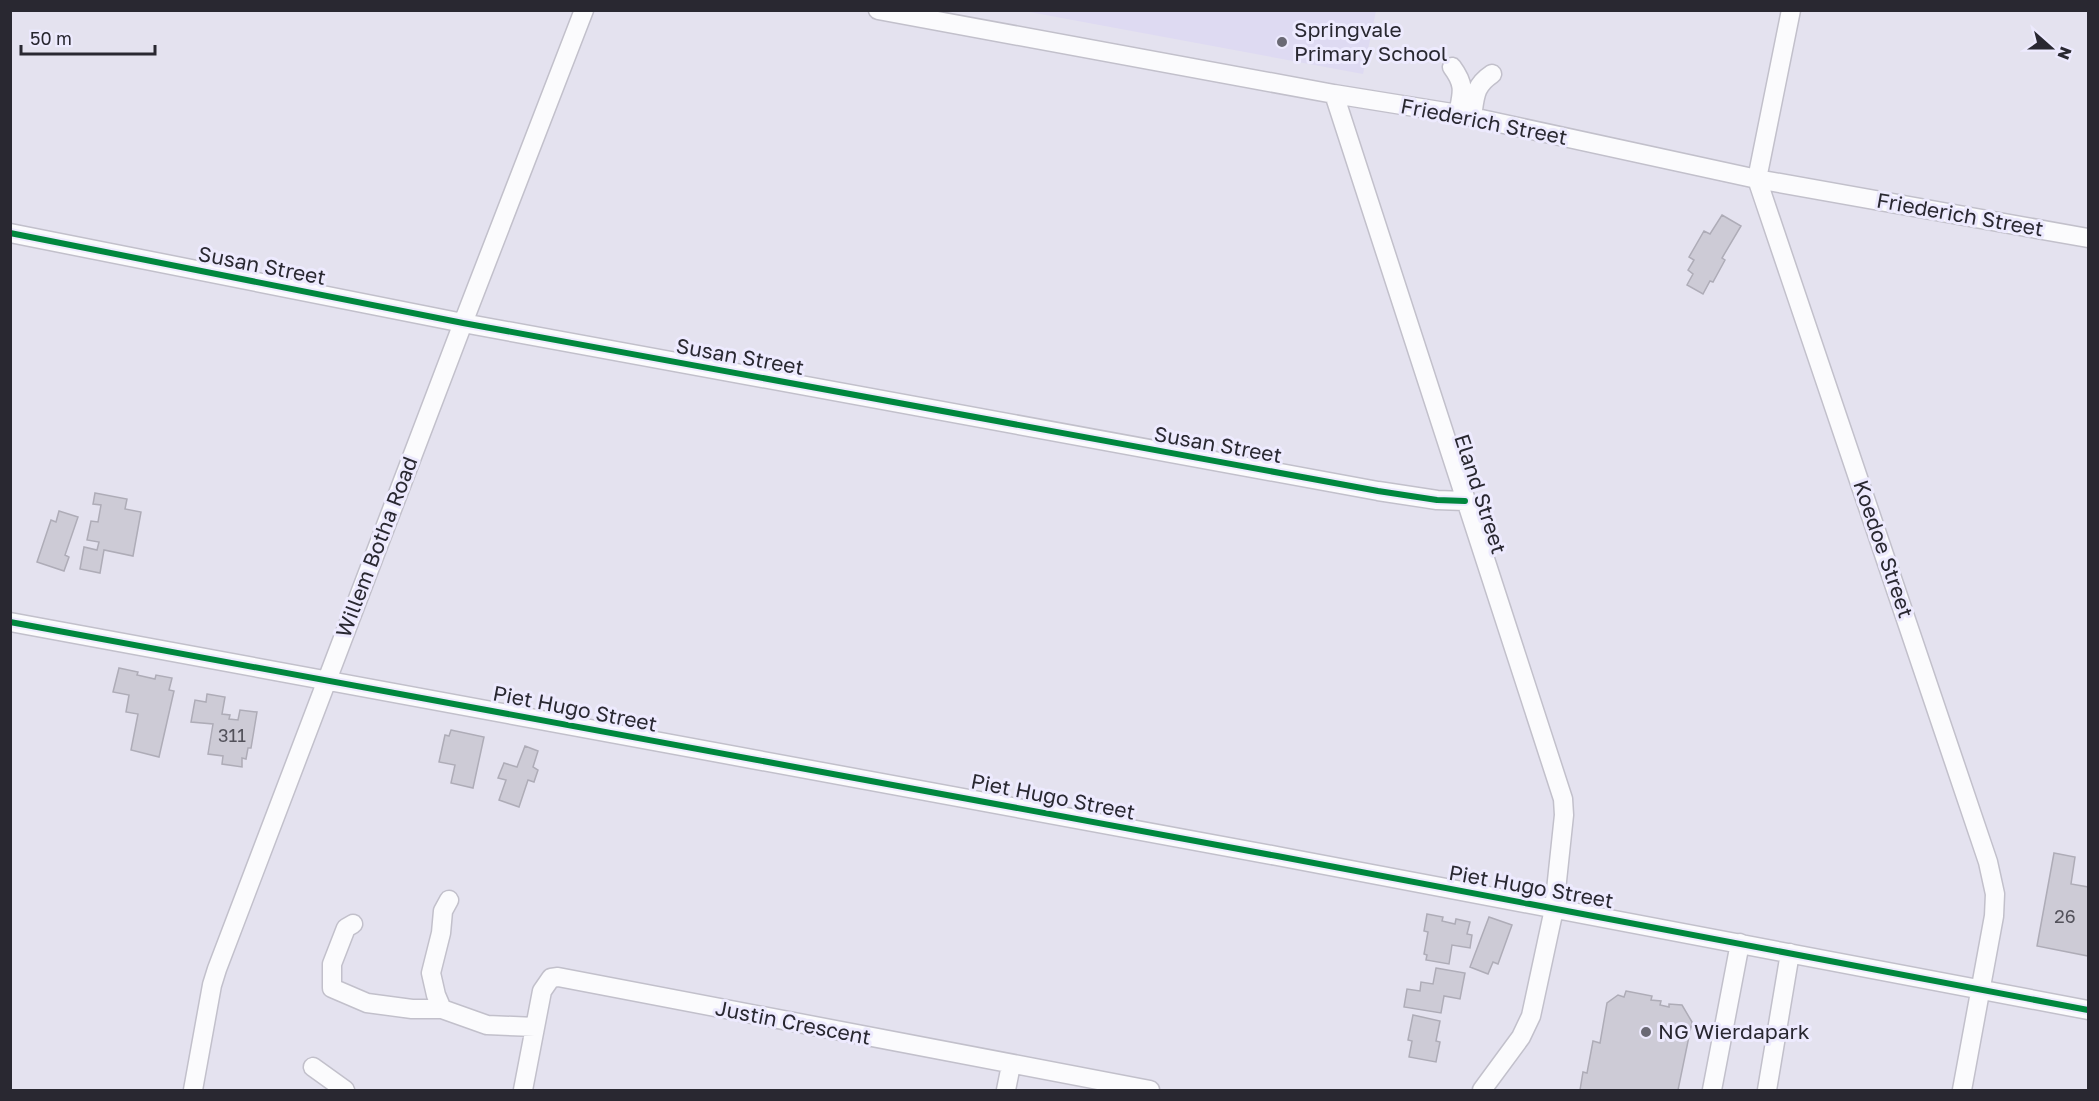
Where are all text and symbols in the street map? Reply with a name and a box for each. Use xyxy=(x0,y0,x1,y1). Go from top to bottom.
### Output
place label: Springvale Primary School xyxy=(1294,16,1448,66)
scale bar xyxy=(21,18,154,56)
north arrow xyxy=(2021,18,2081,78)
text: 50 m xyxy=(30,27,72,49)
marker: Springvale Primary School xyxy=(1275,35,1289,49)
text: N xyxy=(2053,44,2077,63)
street label: Friederich Street xyxy=(1399,92,1570,150)
street label: Friederich Street xyxy=(1875,187,2046,242)
street label: Susan Street xyxy=(196,240,328,290)
street label: Susan Street xyxy=(674,332,806,380)
street label: Susan Street xyxy=(1152,420,1284,468)
street label: Eland Street xyxy=(1449,430,1513,557)
street label: Willem Botha Road xyxy=(330,453,423,641)
street label: Koedoe Street xyxy=(1848,476,1920,621)
street label: Piet Hugo Street xyxy=(491,679,660,737)
house number: 311 xyxy=(218,724,246,746)
street label: Piet Hugo Street xyxy=(969,767,1138,825)
street label: Piet Hugo Street xyxy=(1447,859,1616,913)
house number: 26 xyxy=(2054,905,2076,927)
street label: Justin Crescent xyxy=(713,994,873,1050)
place label: NG Wierdapark xyxy=(1658,1018,1810,1044)
marker: NG Wierdapark xyxy=(1639,1025,1653,1039)

